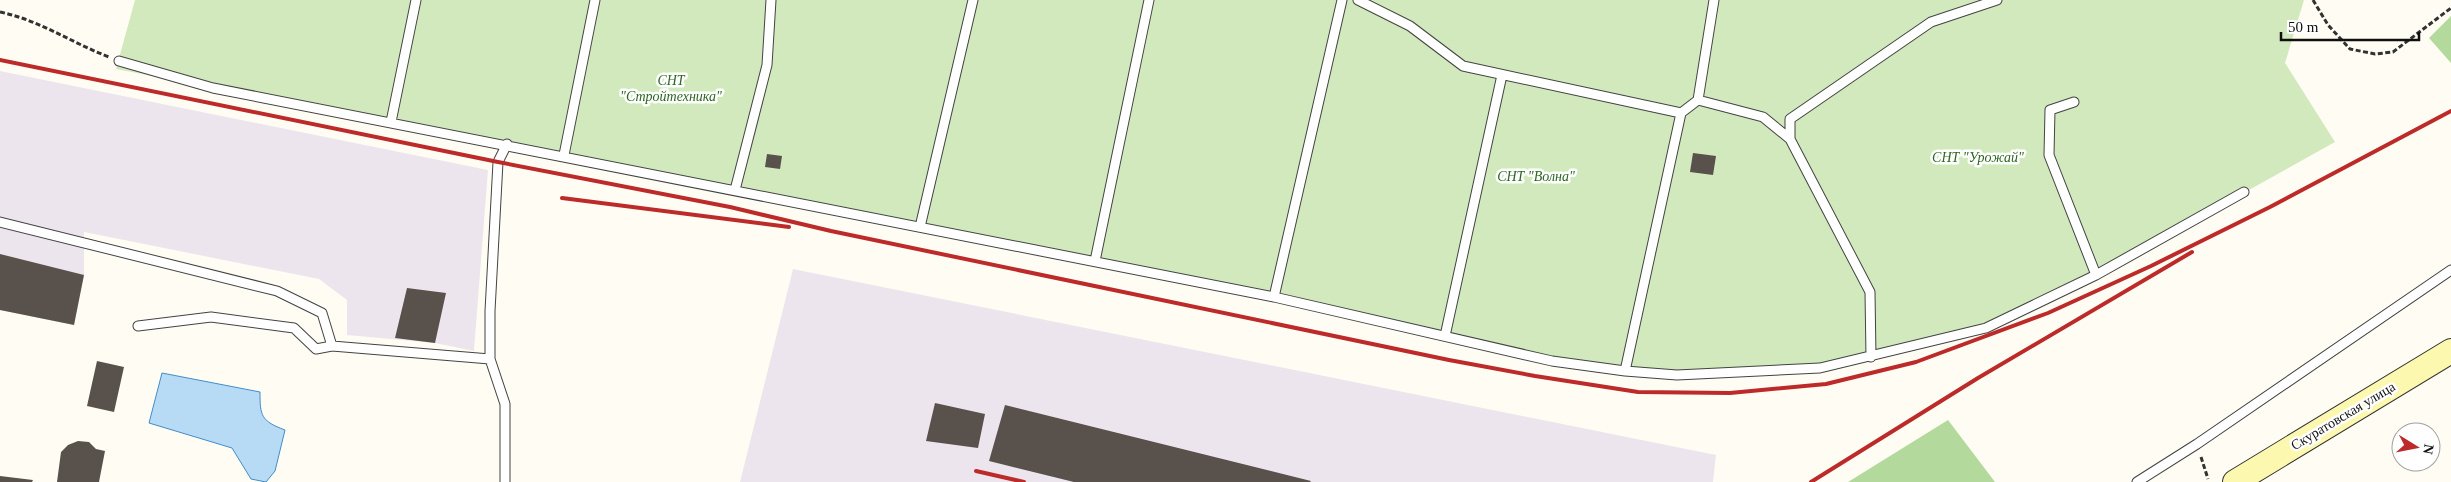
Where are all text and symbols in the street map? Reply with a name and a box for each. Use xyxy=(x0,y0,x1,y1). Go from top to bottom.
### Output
scale bar xyxy=(2281,10,2418,42)
text: 50 m xyxy=(2288,19,2319,35)
park label: СНТ "Стройтехника" xyxy=(620,73,722,104)
park label: СНТ "Урожай" xyxy=(1932,150,2024,165)
park label: СНТ "Волна" xyxy=(1497,169,1575,184)
street label: Скуратовская улица xyxy=(2288,379,2398,453)
north arrow xyxy=(2391,422,2441,472)
text: N xyxy=(2420,443,2437,455)

